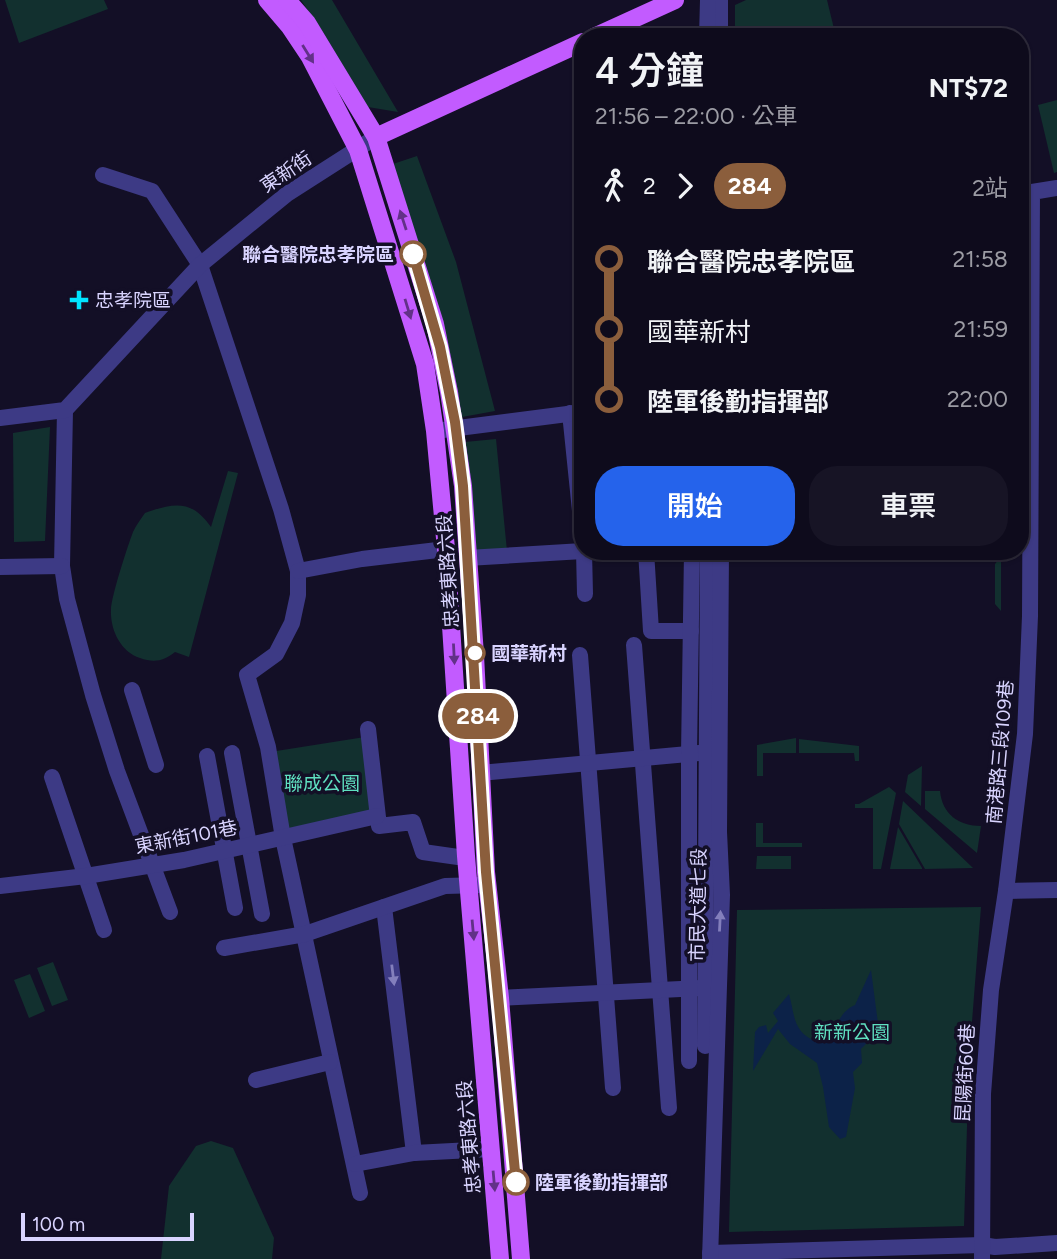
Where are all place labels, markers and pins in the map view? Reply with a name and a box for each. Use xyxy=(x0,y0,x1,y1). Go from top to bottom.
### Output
marker: 聯合醫院忠孝院區 xyxy=(400,241,426,267)
place label: 聯合醫院忠孝院區 xyxy=(242,243,394,266)
place label: 忠孝院區 xyxy=(95,289,171,312)
marker: 忠孝院區 xyxy=(69,290,89,310)
place label: 國華新村 xyxy=(491,642,567,665)
marker: 國華新村 xyxy=(465,643,485,663)
marker: 陸軍後勤指揮部 xyxy=(503,1169,529,1195)
place label: 陸軍後勤指揮部 xyxy=(535,1171,668,1194)

